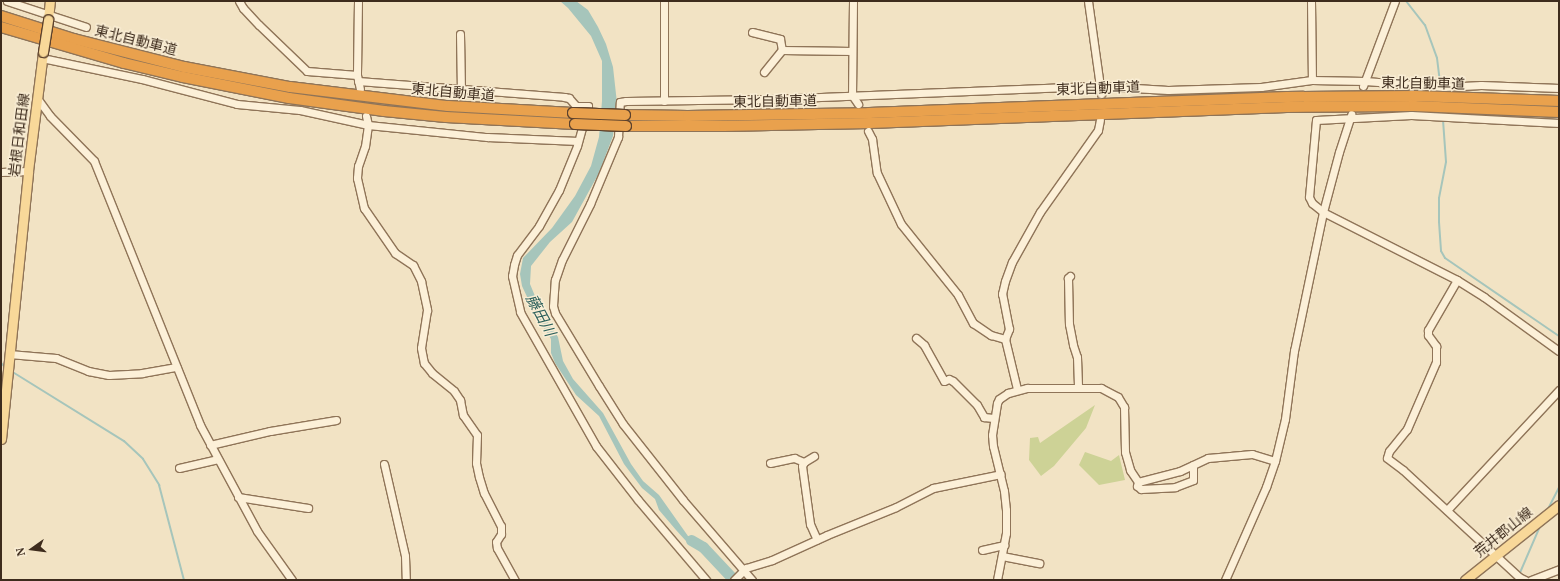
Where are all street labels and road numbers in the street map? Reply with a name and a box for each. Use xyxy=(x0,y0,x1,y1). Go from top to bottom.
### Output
street label: 東北自動車道 xyxy=(93,22,179,58)
street label: 東北自動車道 xyxy=(1381,74,1465,92)
street label: 東北自動車道 xyxy=(1056,78,1140,98)
street label: 東北自動車道 xyxy=(410,80,496,104)
street label: 岩根日和田線 xyxy=(6,92,32,178)
street label: 東北自動車道 xyxy=(733,92,817,110)
street label: 荒井郡山線 xyxy=(1471,503,1535,561)

